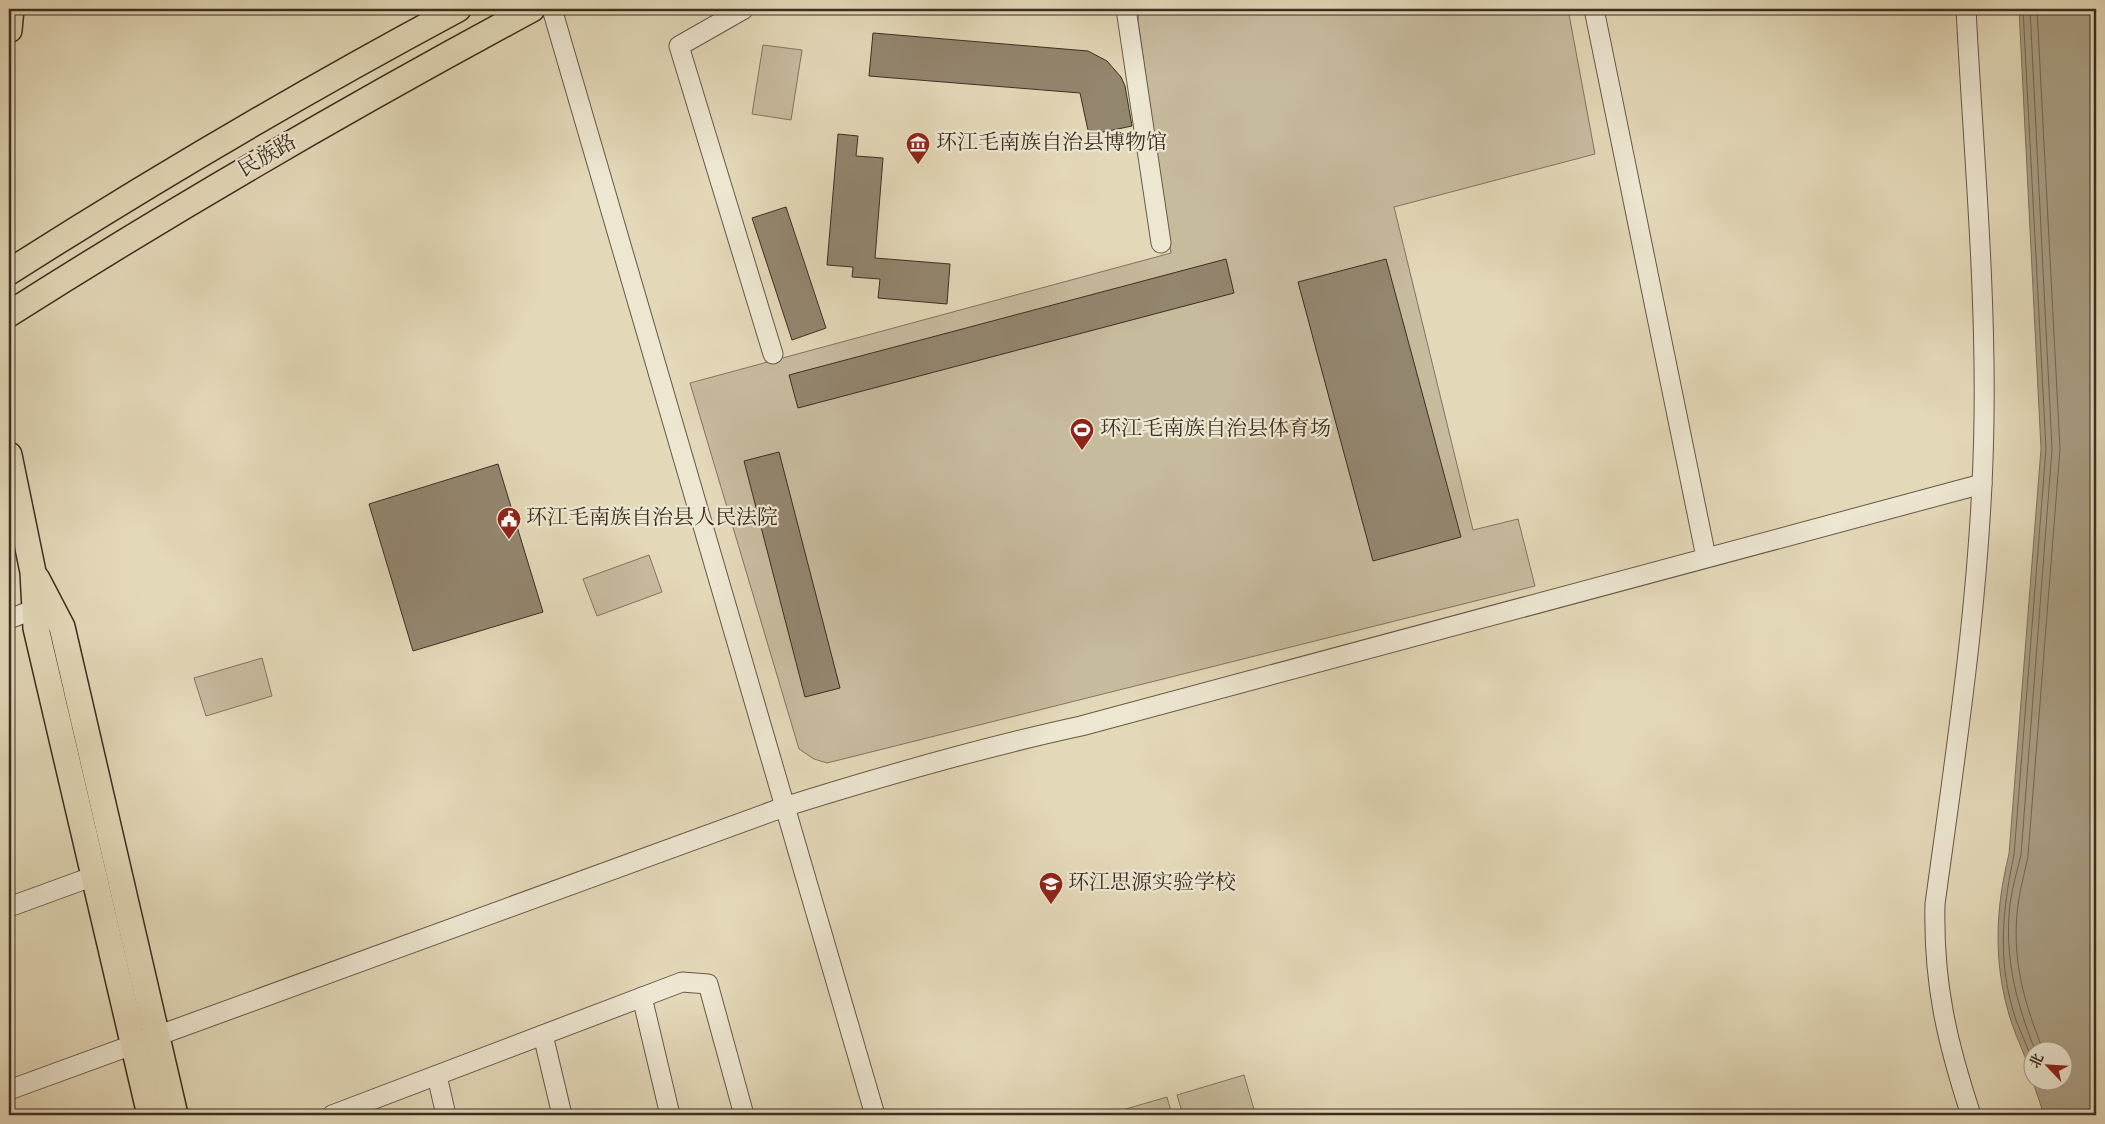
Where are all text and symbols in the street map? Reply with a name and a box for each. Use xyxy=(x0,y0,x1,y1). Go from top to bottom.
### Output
street label: 民族路 xyxy=(233,128,303,186)
place label: 环江毛南族自治县博物馆 xyxy=(936,129,1167,159)
museum icon: 环江毛南族自治县博物馆 xyxy=(905,131,931,165)
place label: 环江毛南族自治县体育场 xyxy=(1100,415,1331,445)
sports icon: 环江毛南族自治县体育场 xyxy=(1069,417,1095,451)
place label: 环江毛南族自治县人民法院 xyxy=(526,504,778,534)
public building icon: 环江毛南族自治县人民法院 xyxy=(496,506,522,540)
place label: 环江思源实验学校 xyxy=(1068,869,1236,899)
school or university icon: 环江思源实验学校 xyxy=(1038,871,1064,905)
north arrow xyxy=(2022,1042,2072,1092)
text: 北 xyxy=(2026,1051,2050,1072)

